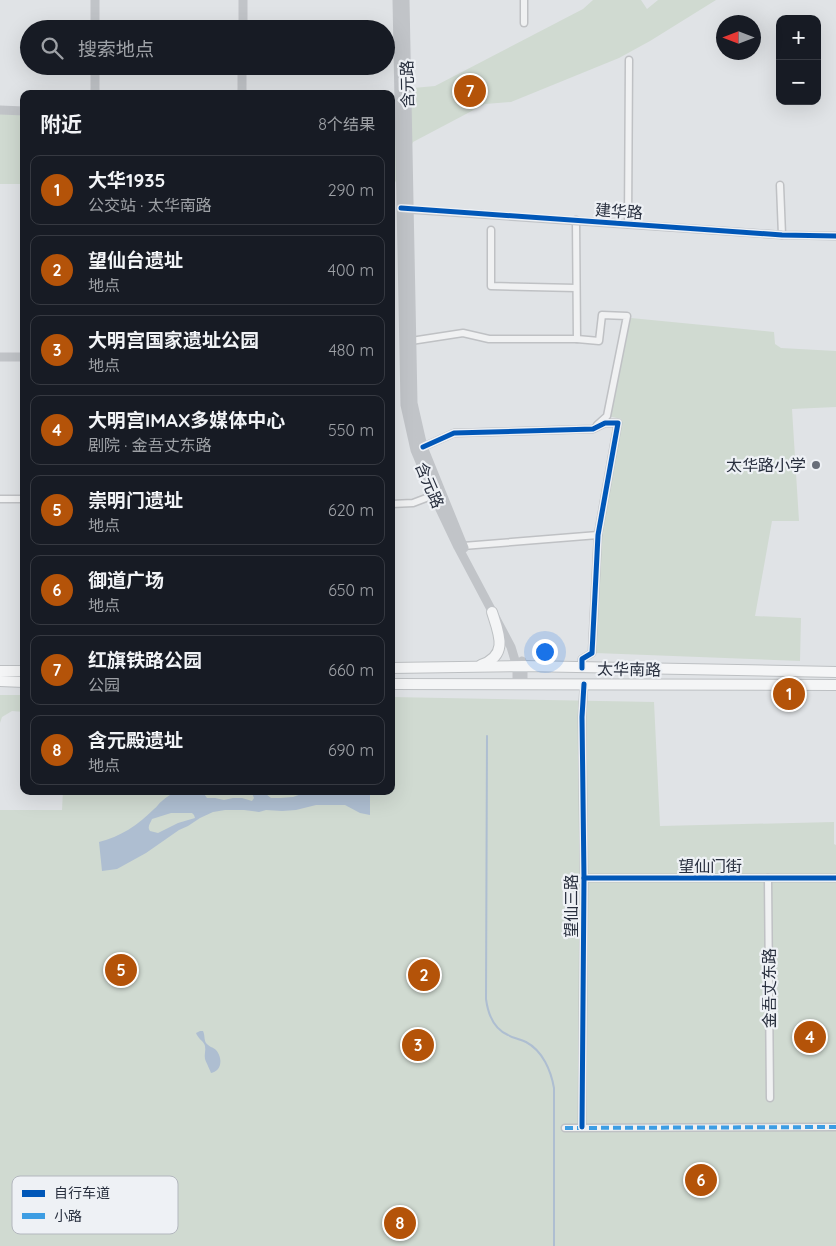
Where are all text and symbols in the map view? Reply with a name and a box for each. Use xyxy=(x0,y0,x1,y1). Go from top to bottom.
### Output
north arrow xyxy=(716,15,761,60)
map controls xyxy=(776,15,821,105)
button: + xyxy=(776,15,821,60)
search box xyxy=(20,20,395,75)
icon: search xyxy=(38,34,66,62)
text: 搜索地点 xyxy=(78,37,154,61)
street label: 含元路 xyxy=(397,60,417,108)
button: − xyxy=(776,60,821,105)
pin: 7 xyxy=(454,72,486,110)
text: 附近 xyxy=(40,111,82,137)
text: 8个结果 xyxy=(318,114,375,134)
text: 大华1935 xyxy=(88,168,165,192)
text: 1 xyxy=(54,180,60,200)
text: 290 m xyxy=(328,180,374,200)
text: 公交站 · 太华南路 xyxy=(88,195,212,215)
street label: 建华路 xyxy=(594,199,644,223)
text: 望仙台遗址 xyxy=(88,248,183,272)
text: 2 xyxy=(52,260,62,280)
text: 400 m xyxy=(328,260,374,280)
text: 地点 xyxy=(88,275,120,295)
text: 大明宫国家遗址公园 xyxy=(88,328,259,352)
text: 3 xyxy=(53,340,61,360)
text: 480 m xyxy=(328,340,374,360)
text: 地点 xyxy=(88,355,120,375)
text: 大明宫IMAX多媒体中心 xyxy=(88,408,285,432)
text: 4 xyxy=(52,420,62,440)
text: 550 m xyxy=(328,420,374,440)
text: 剧院 · 金吾丈东路 xyxy=(88,435,212,455)
place label: 太华路小学 xyxy=(726,455,806,475)
street label: 含元路 xyxy=(411,459,449,511)
marker: 太华路小学 xyxy=(810,459,822,471)
text: 崇明门遗址 xyxy=(88,488,183,512)
text: 5 xyxy=(52,500,62,520)
text: 620 m xyxy=(328,500,374,520)
text: 地点 xyxy=(88,515,120,535)
text: 御道广场 xyxy=(88,568,164,592)
text: 6 xyxy=(53,580,61,600)
text: 650 m xyxy=(328,580,374,600)
text: 地点 xyxy=(88,595,120,615)
your location xyxy=(532,639,558,665)
text: 红旗铁路公园 xyxy=(88,648,202,672)
street label: 太华南路 xyxy=(597,658,661,680)
text: 7 xyxy=(53,660,61,680)
text: 660 m xyxy=(328,660,374,680)
text: 公园 xyxy=(88,675,120,695)
pin: 1 xyxy=(773,675,805,713)
text: 含元殿遗址 xyxy=(88,728,183,752)
text: 8 xyxy=(53,740,61,760)
text: 690 m xyxy=(328,740,374,760)
text: 地点 xyxy=(88,755,120,775)
street label: 望仙门街 xyxy=(678,856,742,876)
street label: 望仙三路 xyxy=(561,874,581,938)
street label: 金吾丈东路 xyxy=(759,948,779,1028)
pin: 5 xyxy=(105,951,137,989)
pin: 2 xyxy=(408,956,440,994)
pin: 4 xyxy=(794,1018,826,1056)
pin: 3 xyxy=(402,1026,434,1064)
pin: 6 xyxy=(685,1161,717,1199)
legend xyxy=(12,1176,178,1234)
text: 自行车道 xyxy=(54,1184,110,1202)
pin: 8 xyxy=(384,1204,416,1242)
text: 小路 xyxy=(54,1207,82,1225)

